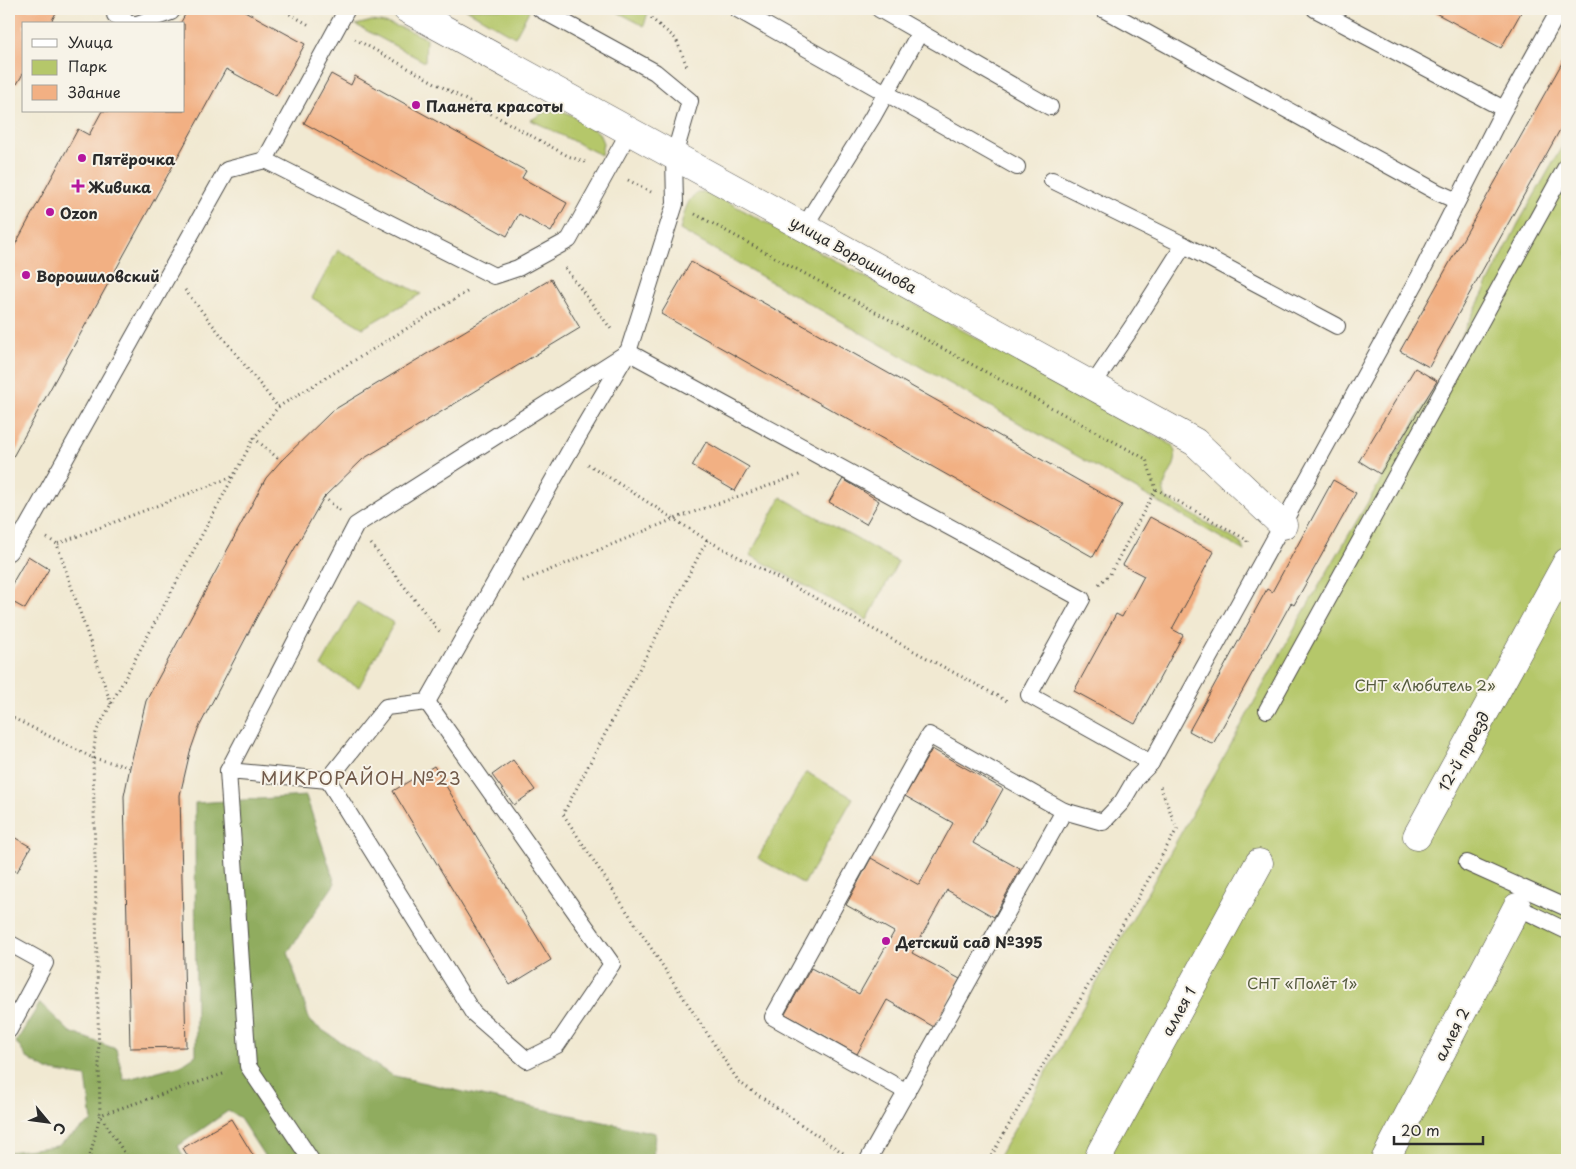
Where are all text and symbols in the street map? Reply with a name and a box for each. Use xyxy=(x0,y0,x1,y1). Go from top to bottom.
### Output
legend xyxy=(22,22,185,112)
text: Улица xyxy=(68,30,113,53)
text: Парк xyxy=(68,54,107,77)
text: Здание xyxy=(68,80,121,103)
place label: Планета красоты xyxy=(426,94,563,117)
marker: Планета красоты xyxy=(410,99,422,111)
place label: Пятёрочка xyxy=(92,147,176,170)
marker: Пятёрочка xyxy=(76,152,88,164)
place label: Живика xyxy=(88,175,152,198)
marker: Живика xyxy=(72,180,84,192)
place label: Ozon xyxy=(60,201,98,224)
marker: Ozon xyxy=(44,206,56,218)
street label: улица Ворошилова xyxy=(786,210,922,299)
place label: Ворошиловский xyxy=(36,264,160,287)
marker: Ворошиловский xyxy=(20,269,32,281)
park label: СНТ «Любитель 2» xyxy=(1354,673,1496,696)
street label: 12-й проезд xyxy=(1432,707,1494,795)
district label: МИКРОРАЙОН №23 xyxy=(260,764,462,791)
place label: Детский сад №395 xyxy=(895,930,1043,953)
marker: Детский сад №395 xyxy=(880,935,892,947)
park label: СНТ «Полёт 1» xyxy=(1247,971,1357,994)
street label: аллея 1 xyxy=(1155,982,1201,1040)
street label: аллея 2 xyxy=(1428,1003,1474,1065)
north arrow xyxy=(22,1096,72,1146)
scale bar xyxy=(1394,1114,1482,1146)
text: 20 m xyxy=(1401,1118,1440,1141)
text: С xyxy=(48,1119,72,1138)

